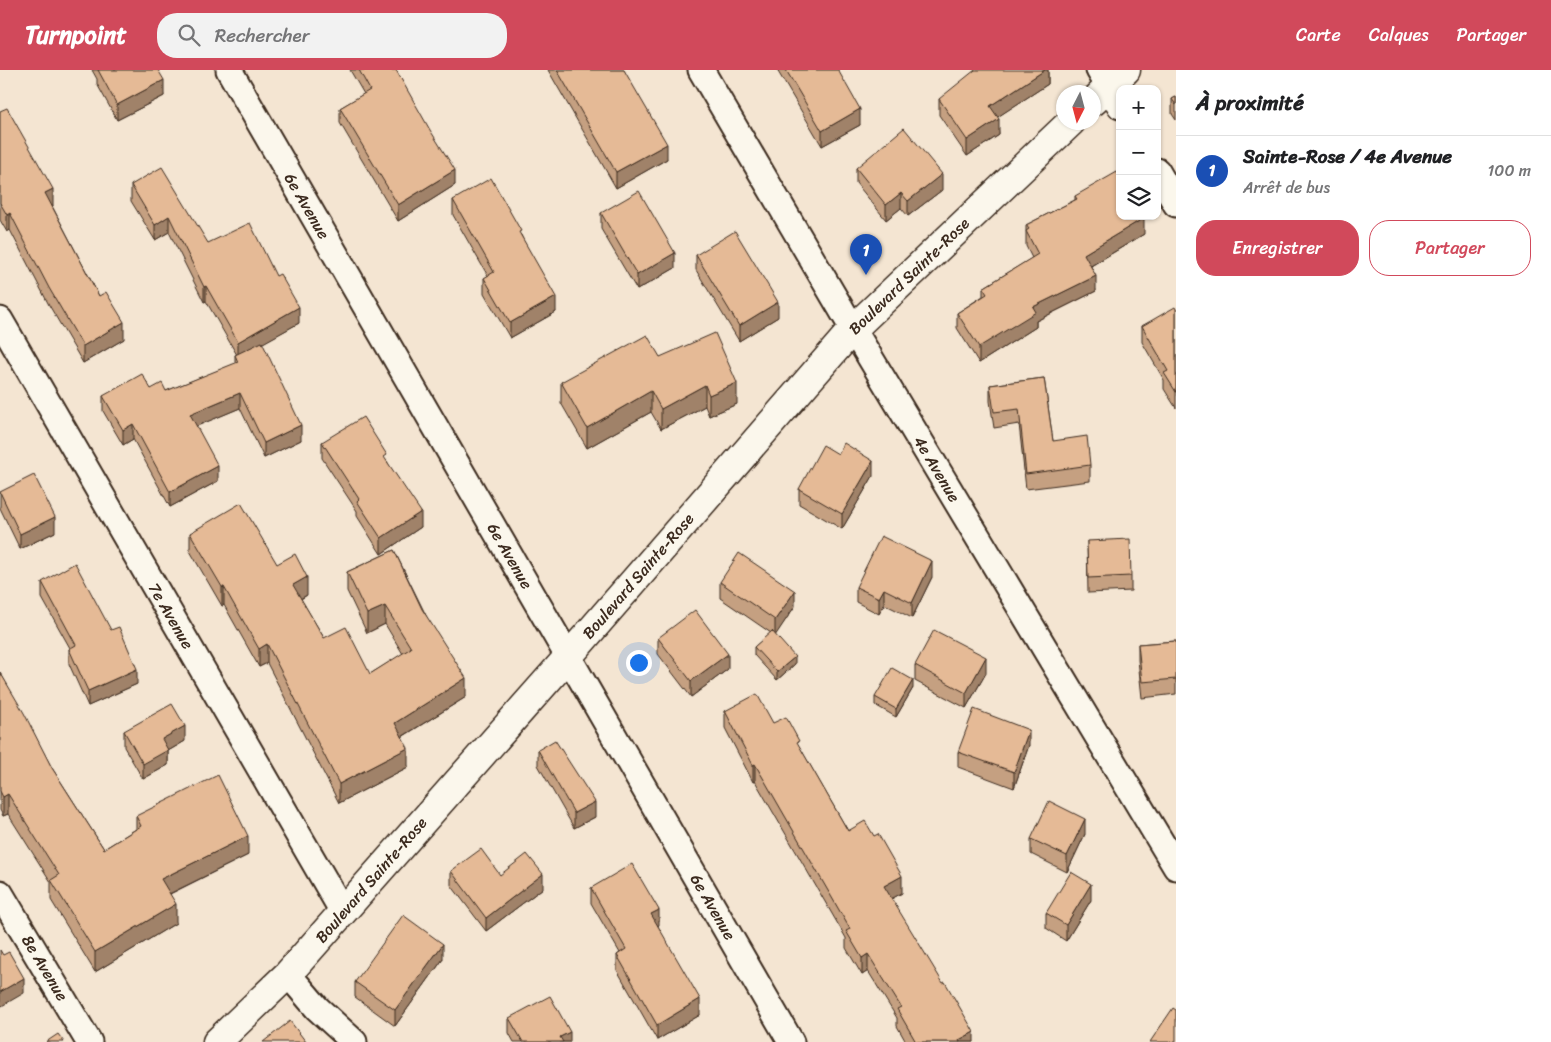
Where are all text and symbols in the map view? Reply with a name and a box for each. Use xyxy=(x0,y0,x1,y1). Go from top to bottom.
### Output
search box xyxy=(157,13,507,58)
text: Turnpoint xyxy=(25,14,127,56)
text: Rechercher xyxy=(215,19,309,52)
text: Carte xyxy=(1296,19,1341,51)
text: Calques xyxy=(1369,19,1429,51)
text: Partager xyxy=(1457,19,1526,51)
icon: search xyxy=(175,21,203,49)
text: À proximité xyxy=(1196,84,1304,122)
north arrow xyxy=(1056,85,1101,130)
map controls xyxy=(1116,85,1161,220)
button: + xyxy=(1116,85,1161,130)
button: − xyxy=(1116,130,1161,175)
text: Sainte-Rose / 4e Avenue xyxy=(1243,140,1452,173)
text: 1 xyxy=(1209,156,1215,185)
text: 100 m xyxy=(1487,156,1531,185)
street label: 6e Avenue xyxy=(276,167,338,245)
text: Arrêt de bus xyxy=(1243,173,1330,202)
button: layers xyxy=(1116,175,1161,220)
street label: Boulevard Sainte-Rose xyxy=(841,210,977,342)
button: Enregistrer xyxy=(1196,220,1359,276)
button: Partager xyxy=(1369,220,1531,276)
pin: 1 xyxy=(850,234,882,275)
street label: 4e Avenue xyxy=(906,430,968,508)
street label: Boulevard Sainte-Rose xyxy=(575,506,702,646)
street label: 6e Avenue xyxy=(479,517,541,595)
street label: 7e Avenue xyxy=(140,577,202,655)
your location xyxy=(626,650,652,676)
street label: Boulevard Sainte-Rose xyxy=(308,810,435,950)
street label: 6e Avenue xyxy=(682,868,744,946)
street label: 8e Avenue xyxy=(14,929,76,1007)

